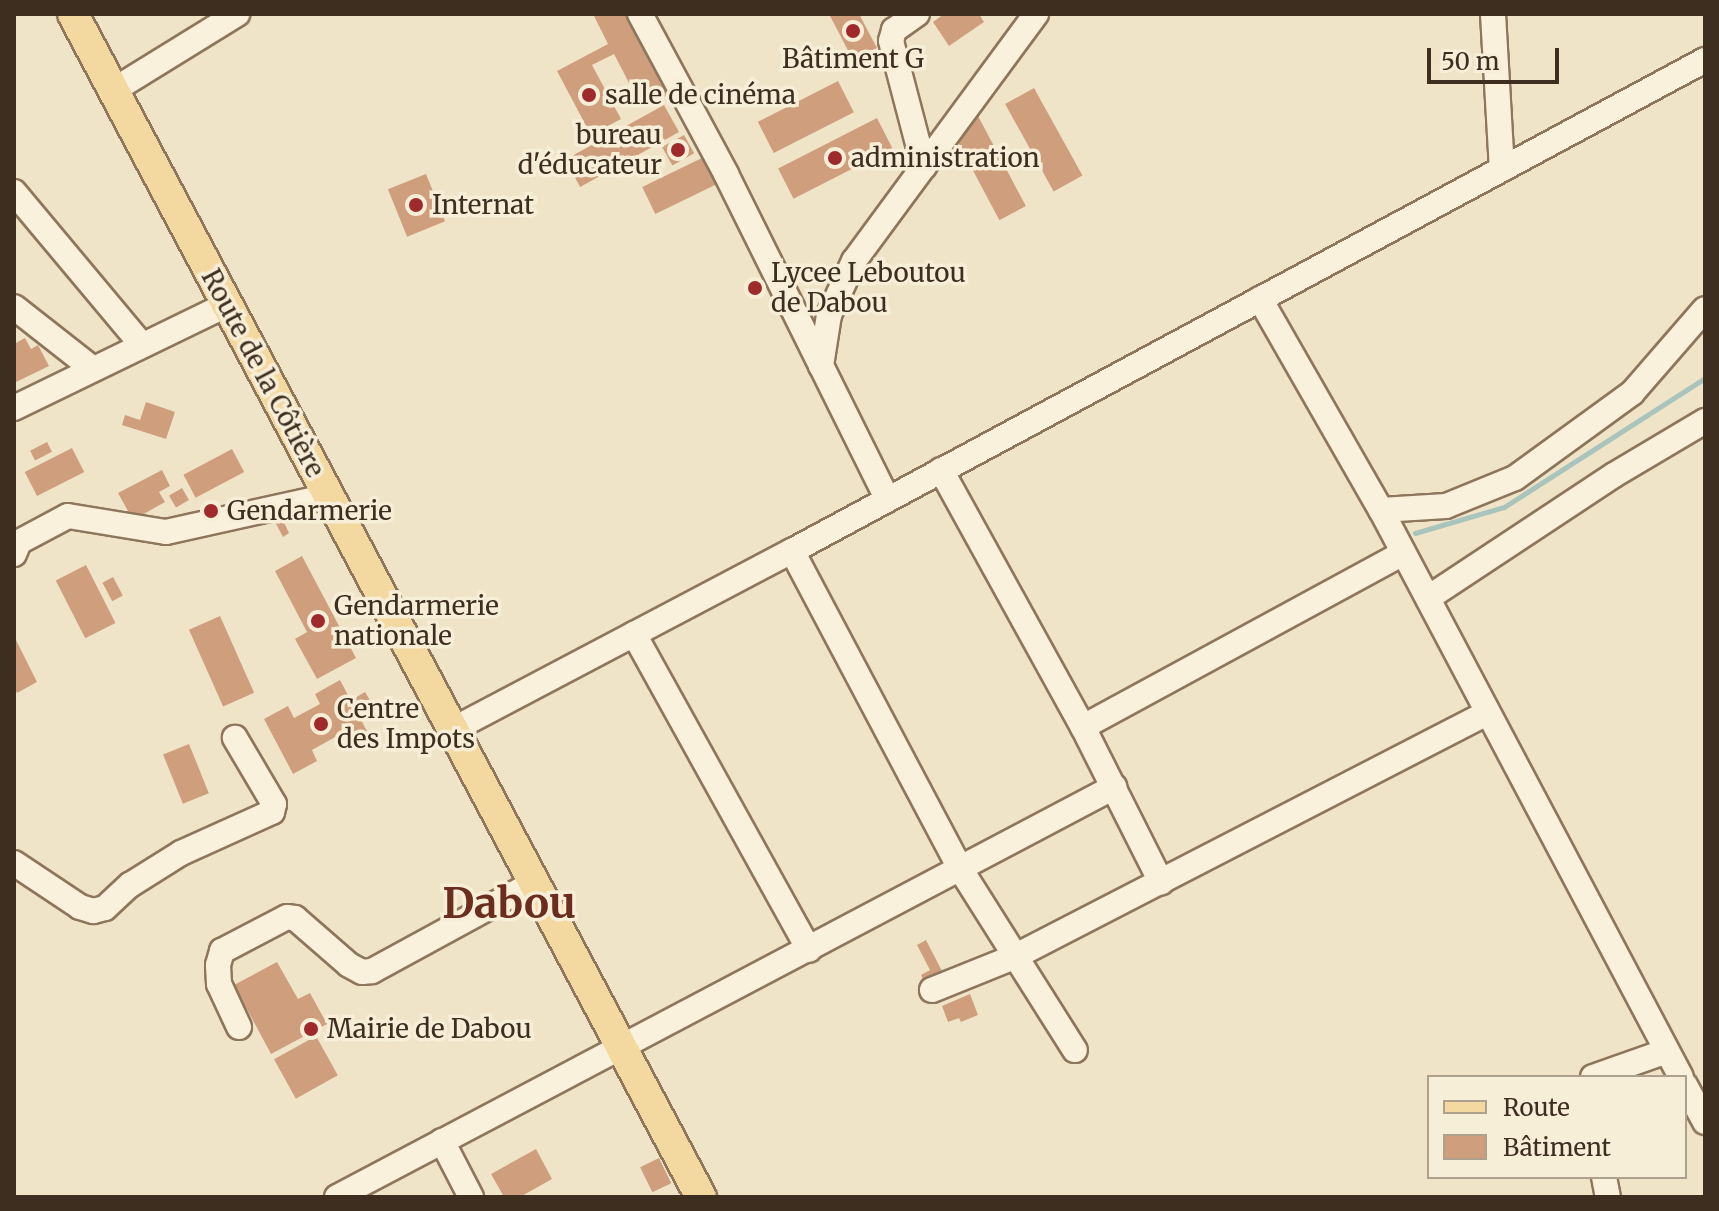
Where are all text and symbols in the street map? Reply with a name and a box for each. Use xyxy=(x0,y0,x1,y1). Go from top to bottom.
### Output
marker: Bâtiment G xyxy=(844,22,862,40)
scale bar xyxy=(1431,32,1563,82)
place label: Bâtiment G xyxy=(782,43,924,75)
text: 50 m xyxy=(1441,46,1500,77)
place label: salle de cinéma xyxy=(605,79,796,111)
marker: salle de cinéma xyxy=(580,86,598,104)
place label: bureau d'éducateur xyxy=(518,119,662,180)
marker: bureau d'éducateur xyxy=(669,141,687,159)
place label: administration xyxy=(851,142,1040,174)
marker: administration xyxy=(826,149,844,167)
place label: Internat xyxy=(432,189,534,221)
marker: Internat xyxy=(407,196,425,214)
place label: Lycee Leboutou de Dabou xyxy=(771,257,966,318)
street label: Route de la Côtière xyxy=(195,264,331,482)
marker: Lycee Leboutou de Dabou xyxy=(746,279,764,297)
place label: Gendarmerie xyxy=(227,495,392,527)
marker: Gendarmerie xyxy=(202,502,220,520)
place label: Gendarmerie nationale xyxy=(334,590,499,652)
marker: Gendarmerie nationale xyxy=(309,612,327,630)
place label: Centre des Impots xyxy=(337,693,475,754)
marker: Centre des Impots xyxy=(312,715,330,733)
district label: Dabou xyxy=(442,878,576,928)
place label: Mairie de Dabou xyxy=(327,1013,532,1045)
marker: Mairie de Dabou xyxy=(302,1020,320,1038)
legend xyxy=(1427,1075,1687,1179)
text: Route xyxy=(1503,1092,1570,1123)
text: Bâtiment xyxy=(1503,1132,1611,1163)

